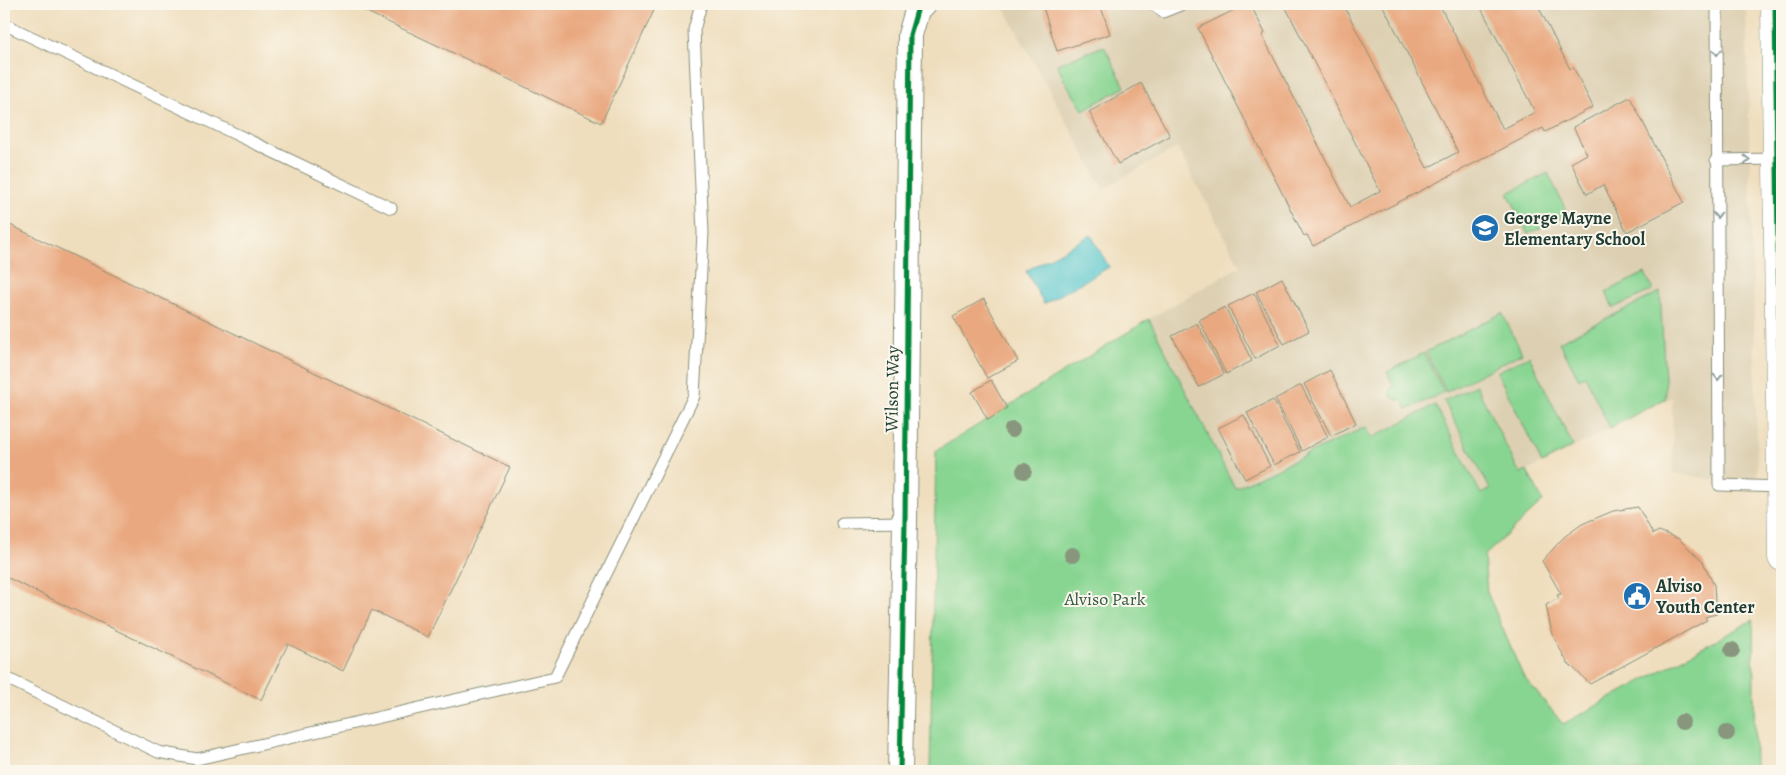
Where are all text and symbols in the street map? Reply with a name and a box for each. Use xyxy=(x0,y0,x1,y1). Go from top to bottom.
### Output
one-way arrow xyxy=(1712,49,1722,57)
one-way arrow xyxy=(1744,155,1752,165)
place label: George Mayne Elementary School xyxy=(1504,206,1646,251)
one-way arrow xyxy=(1712,212,1722,219)
school or university icon: George Mayne Elementary School xyxy=(1470,213,1500,243)
street label: Wilson Way xyxy=(879,345,905,433)
one-way arrow xyxy=(1713,374,1723,382)
place label: Alviso Youth Center xyxy=(1655,574,1755,619)
public building icon: Alviso Youth Center xyxy=(1622,581,1652,611)
park label: Alviso Park xyxy=(1063,587,1146,611)

